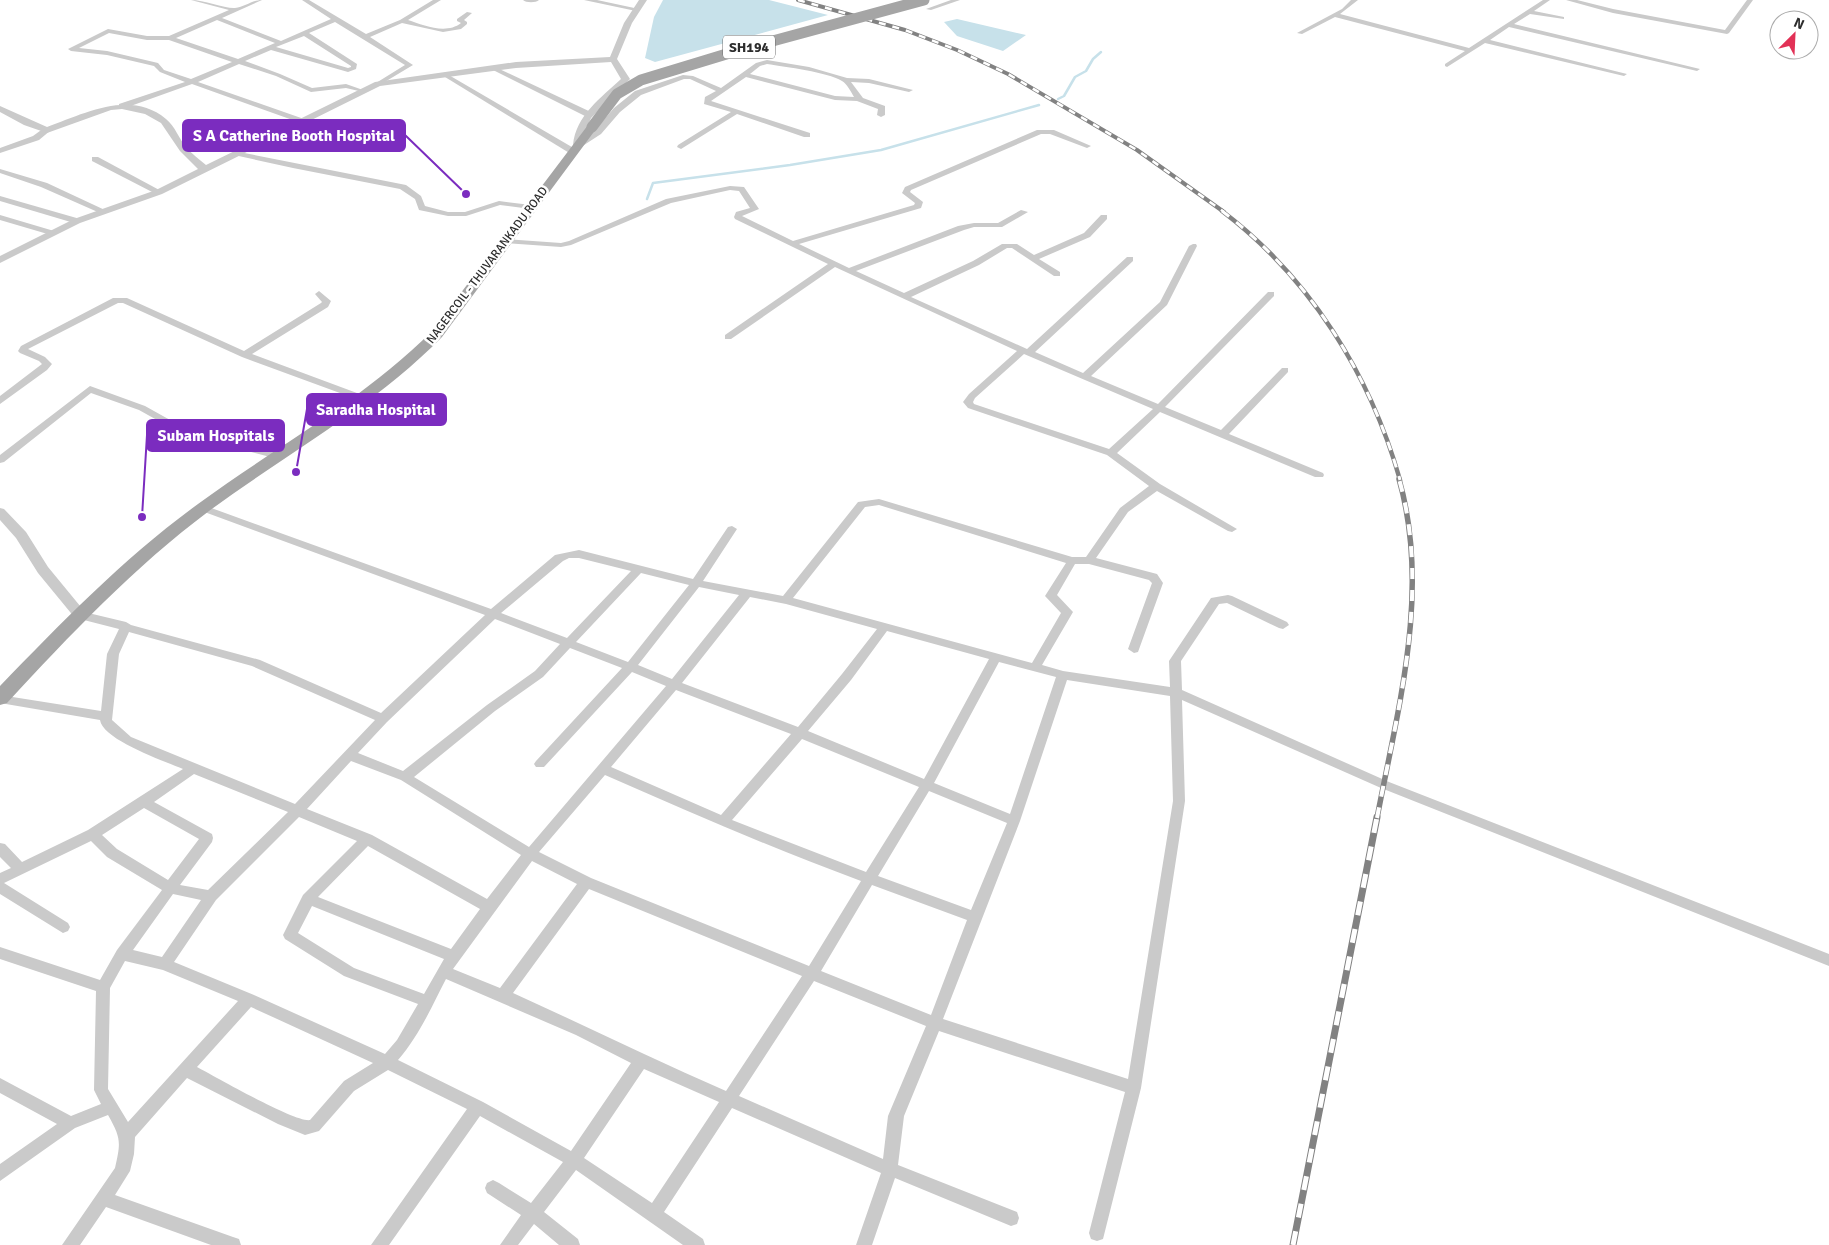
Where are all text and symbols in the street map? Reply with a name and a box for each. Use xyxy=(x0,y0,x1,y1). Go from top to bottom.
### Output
north arrow xyxy=(1769,10,1819,60)
text: N xyxy=(1791,14,1807,33)
road number: SH194 xyxy=(723,36,775,58)
callout: S A Catherine Booth Hospital xyxy=(183,120,405,151)
text: S A Catherine Booth Hospital xyxy=(193,126,395,146)
street label: NAGERCOIL - THUVARANKADU ROAD xyxy=(424,184,551,347)
callout: Saradha Hospital xyxy=(307,394,446,425)
text: Saradha Hospital xyxy=(316,400,436,420)
callout: Subam Hospitals xyxy=(147,420,284,451)
text: Subam Hospitals xyxy=(158,426,274,446)

